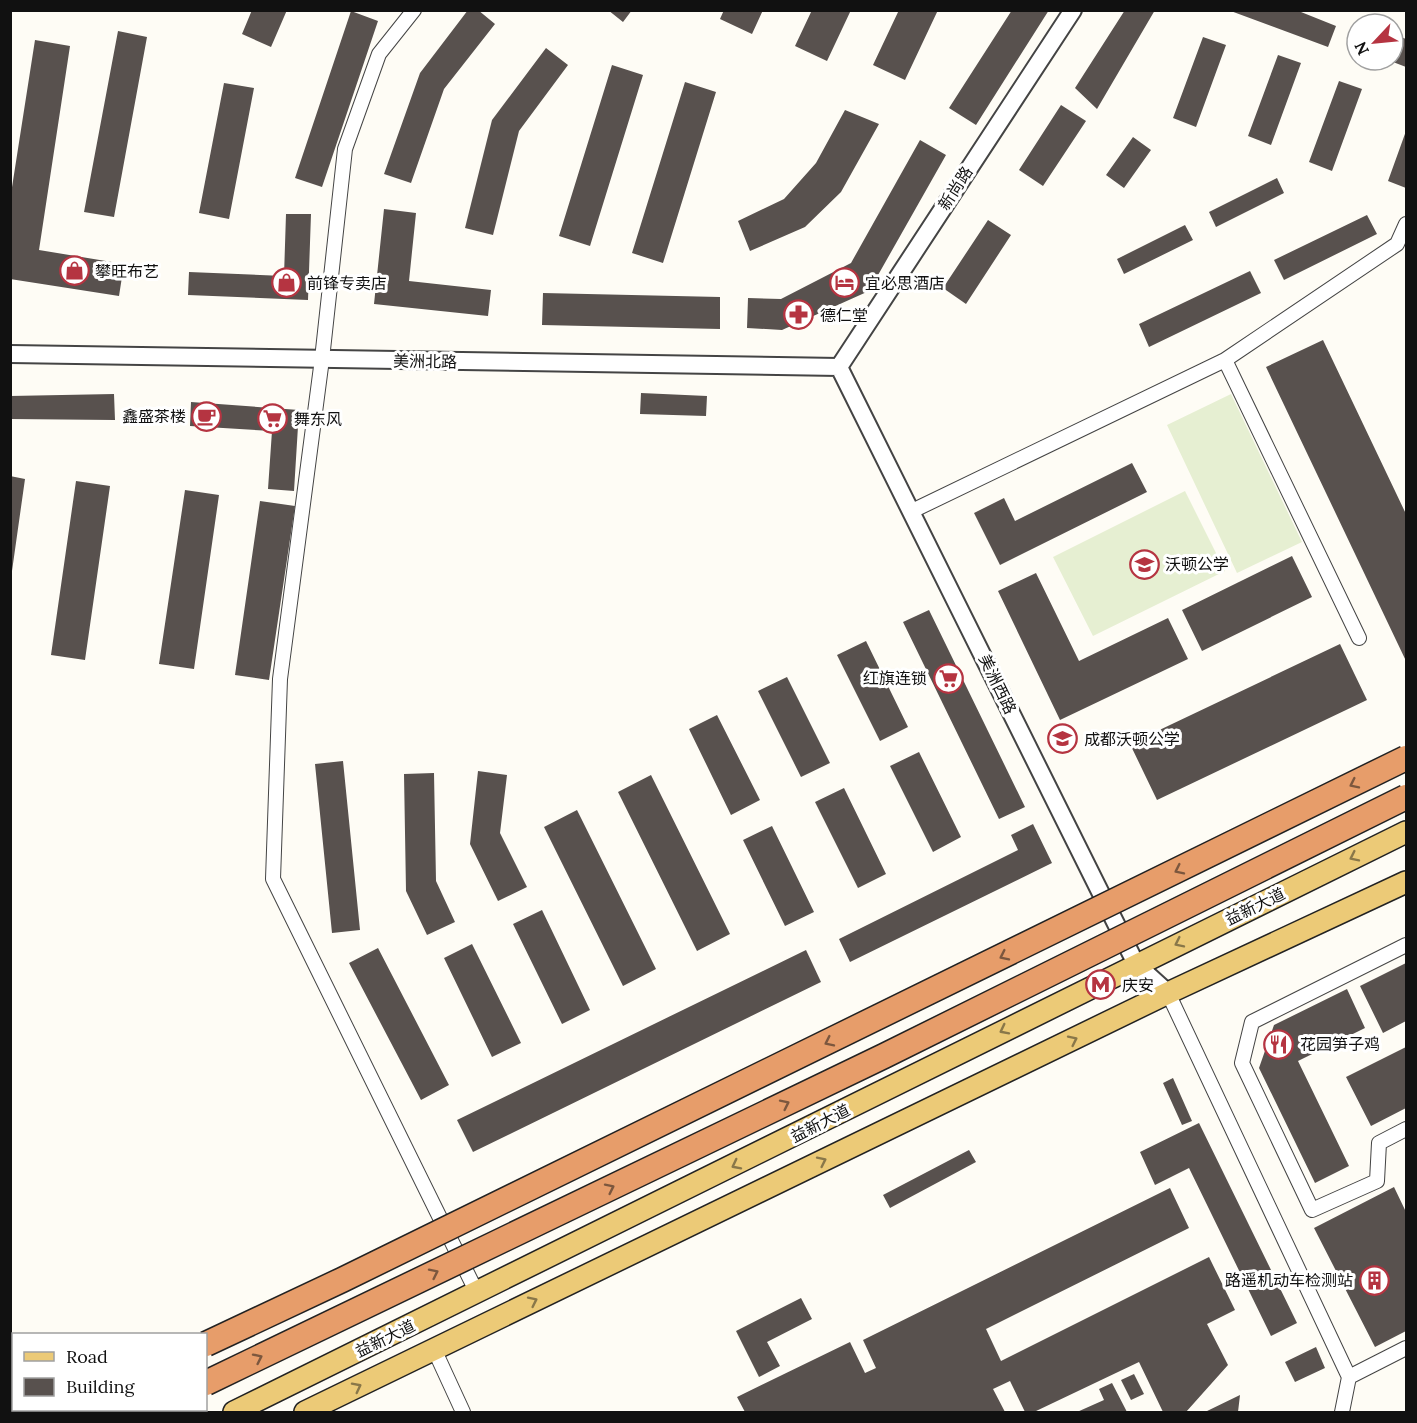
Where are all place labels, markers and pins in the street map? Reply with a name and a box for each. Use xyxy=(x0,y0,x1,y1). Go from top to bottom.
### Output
shop icon: 攀旺布艺 xyxy=(58,255,90,287)
place label: 攀旺布艺 xyxy=(95,261,159,281)
shop icon: 前锋专卖店 xyxy=(270,267,302,299)
hotel icon: 宜必思酒店 xyxy=(828,267,860,299)
place label: 前锋专卖店 xyxy=(307,273,387,293)
place label: 宜必思酒店 xyxy=(865,273,945,293)
pharmacy icon: 德仁堂 xyxy=(783,299,815,331)
place label: 德仁堂 xyxy=(820,305,868,325)
cafe icon: 鑫盛茶楼 xyxy=(191,400,223,432)
supermarket icon: 舞东风 xyxy=(257,403,289,435)
place label: 鑫盛茶楼 xyxy=(122,406,186,426)
place label: 舞东风 xyxy=(294,409,342,429)
school or university icon: 沃顿公学 xyxy=(1128,548,1160,580)
place label: 沃顿公学 xyxy=(1165,554,1229,574)
supermarket icon: 红旗连锁 xyxy=(932,662,964,694)
place label: 红旗连锁 xyxy=(863,668,927,688)
school or university icon: 成都沃顿公学 xyxy=(1047,723,1079,755)
place label: 成都沃顿公学 xyxy=(1084,729,1180,749)
metro station icon: 庆安 xyxy=(1085,969,1117,1001)
place label: 庆安 xyxy=(1122,975,1154,995)
restaurant icon: 花园笋子鸡 xyxy=(1263,1028,1295,1060)
place label: 花园笋子鸡 xyxy=(1300,1034,1380,1054)
building icon: 路遥机动车检测站 xyxy=(1358,1264,1390,1296)
place label: 路遥机动车检测站 xyxy=(1225,1270,1353,1290)

